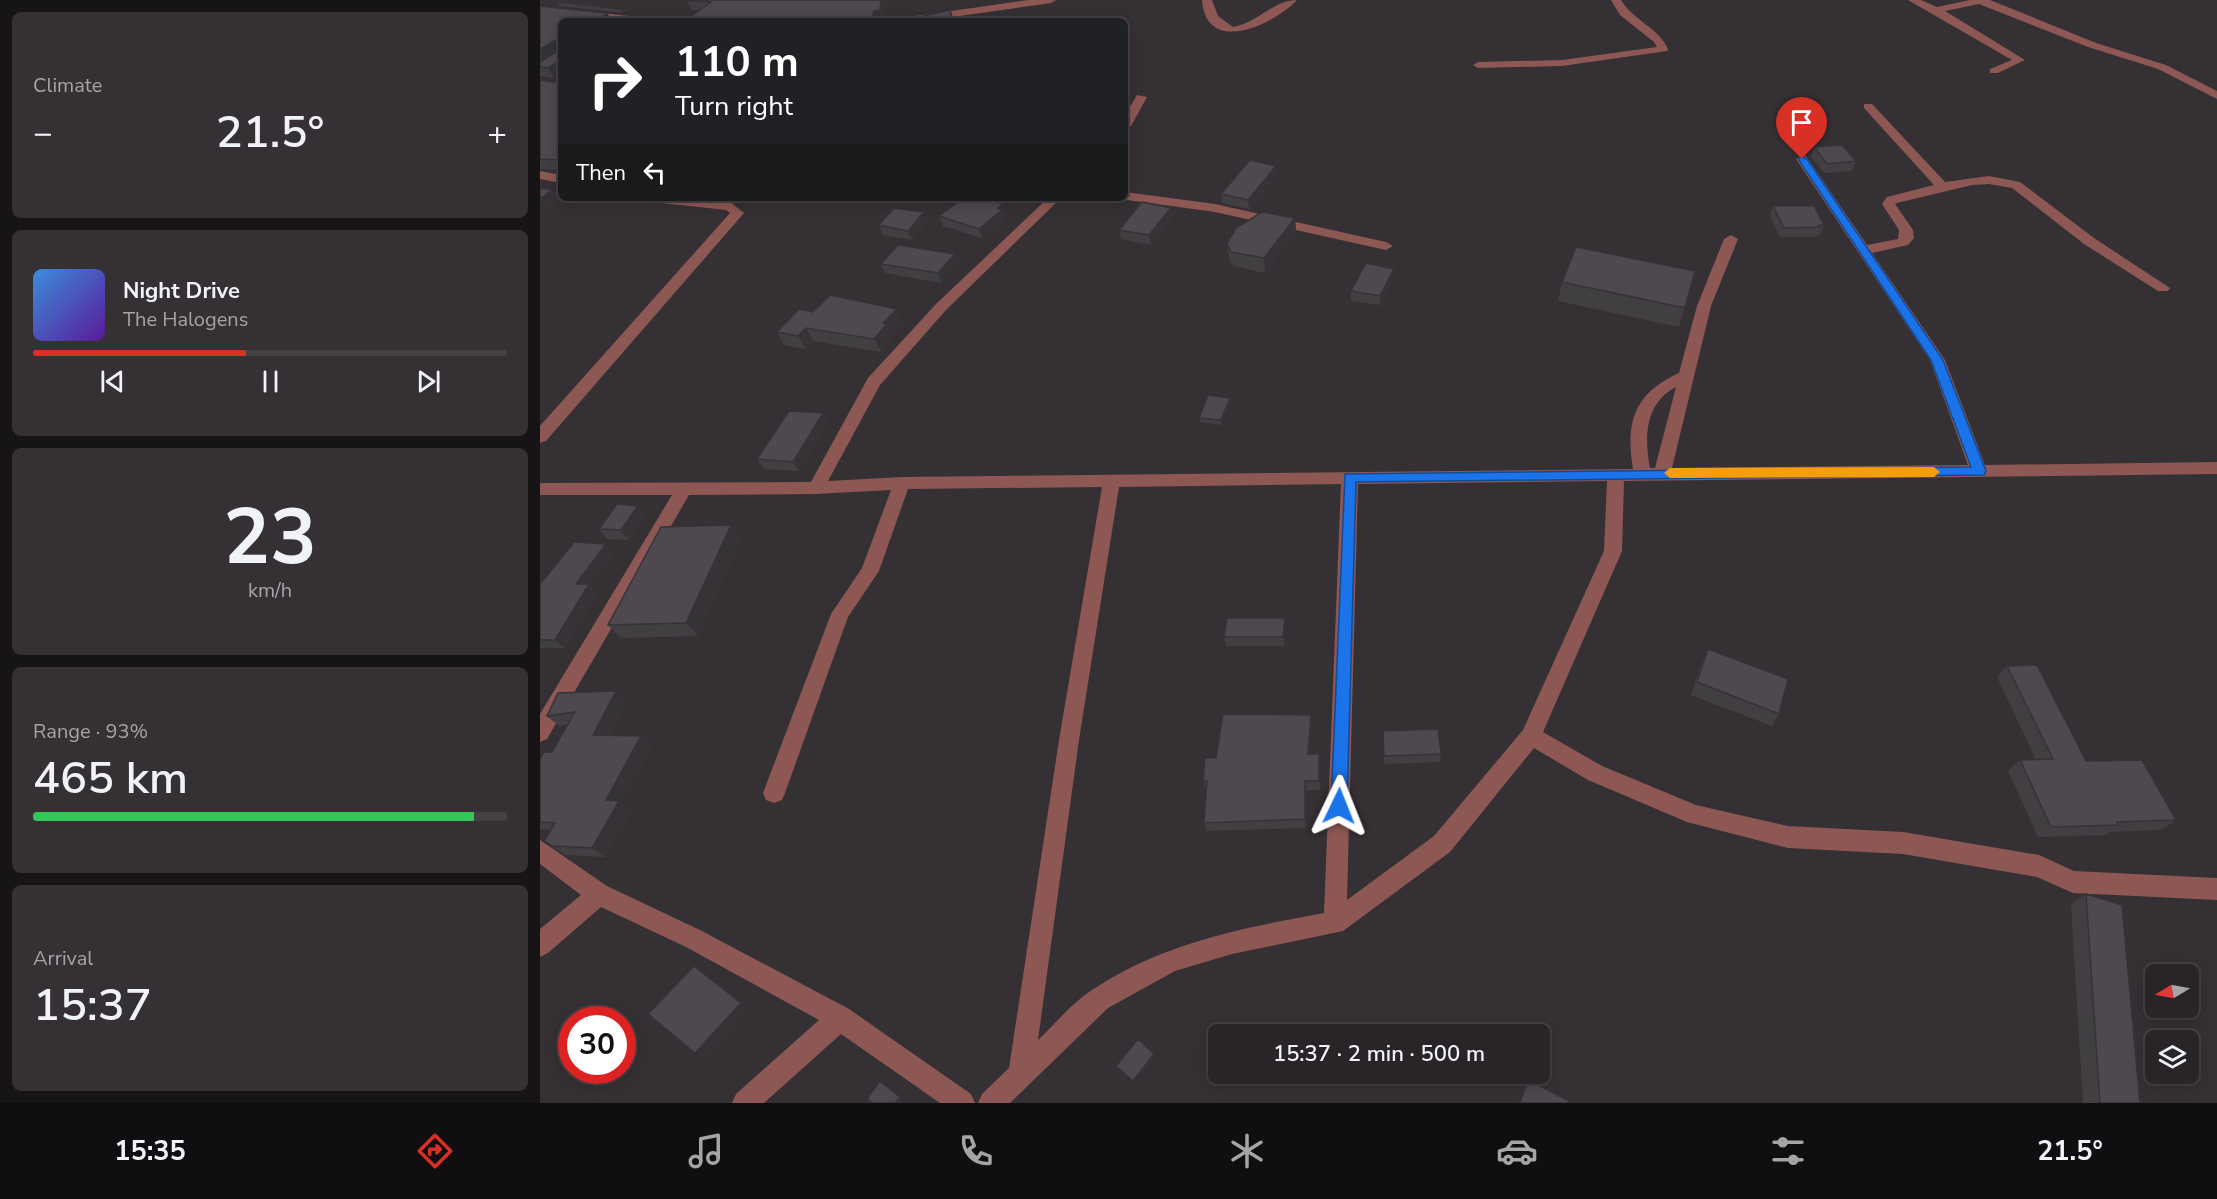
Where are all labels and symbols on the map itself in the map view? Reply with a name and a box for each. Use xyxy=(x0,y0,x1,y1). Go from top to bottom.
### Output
pin xyxy=(1776,97,1827,159)
position arrow xyxy=(1307,774,1371,838)
north arrow xyxy=(2145,964,2199,1018)
speed limit sign: 30 xyxy=(558,1006,636,1084)

